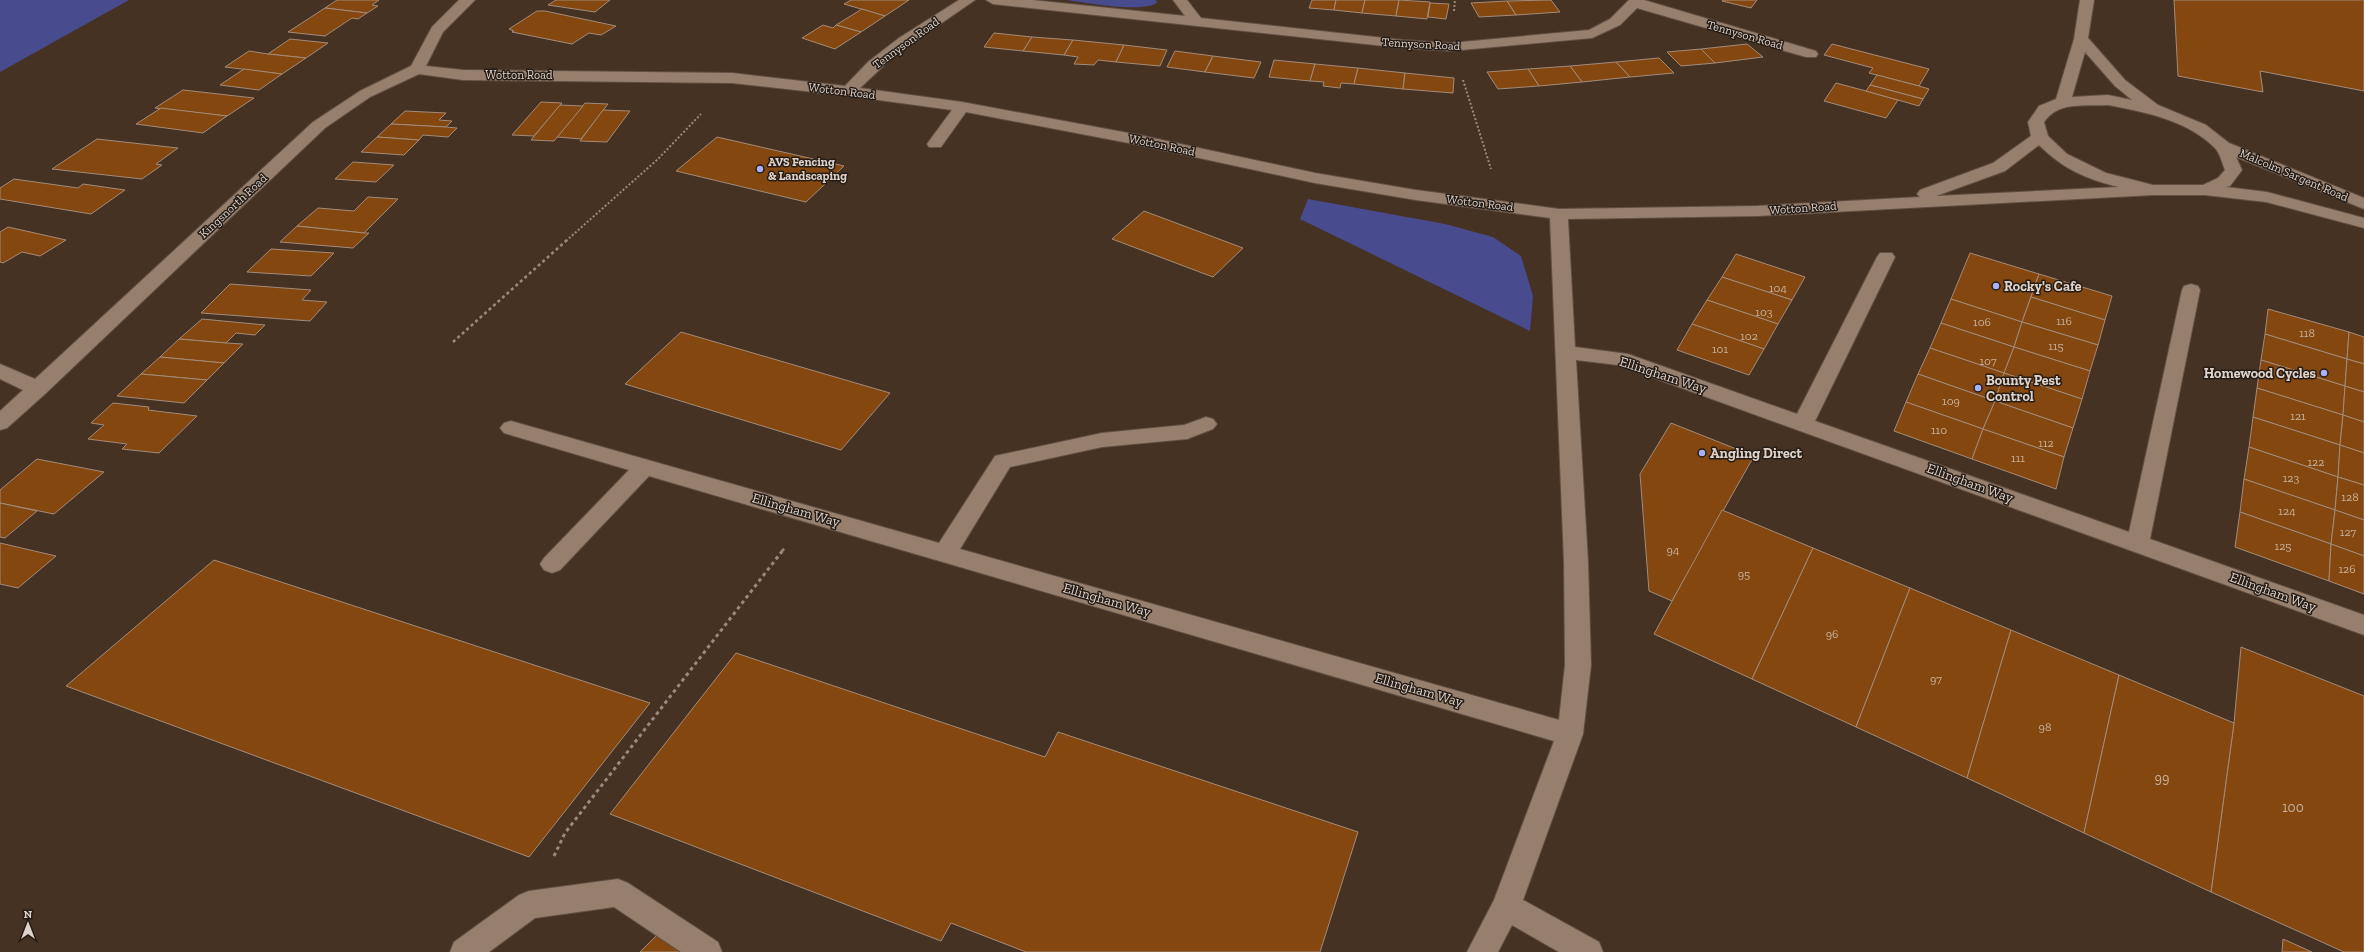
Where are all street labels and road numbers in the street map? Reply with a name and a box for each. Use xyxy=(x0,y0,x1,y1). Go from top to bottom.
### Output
street label: Tennyson Road xyxy=(870,14,942,72)
street label: Tennyson Road xyxy=(1705,17,1785,53)
street label: Tennyson Road xyxy=(1381,35,1461,53)
street label: Wotton Road xyxy=(485,68,553,82)
street label: Wotton Road xyxy=(808,80,877,102)
street label: Wotton Road xyxy=(1128,131,1197,159)
street label: Malcolm Sargent Road xyxy=(2238,146,2351,204)
street label: Kingsnorth Road xyxy=(196,171,270,241)
street label: Wotton Road xyxy=(1446,192,1515,214)
street label: Wotton Road xyxy=(1769,199,1837,217)
street label: Ellingham Way xyxy=(1617,353,1710,397)
street label: Ellingham Way xyxy=(1924,459,2016,507)
street label: Ellingham Way xyxy=(750,489,843,531)
street label: Ellingham Way xyxy=(2227,568,2319,616)
street label: Ellingham Way xyxy=(1061,579,1154,621)
street label: Ellingham Way xyxy=(1373,669,1466,711)

